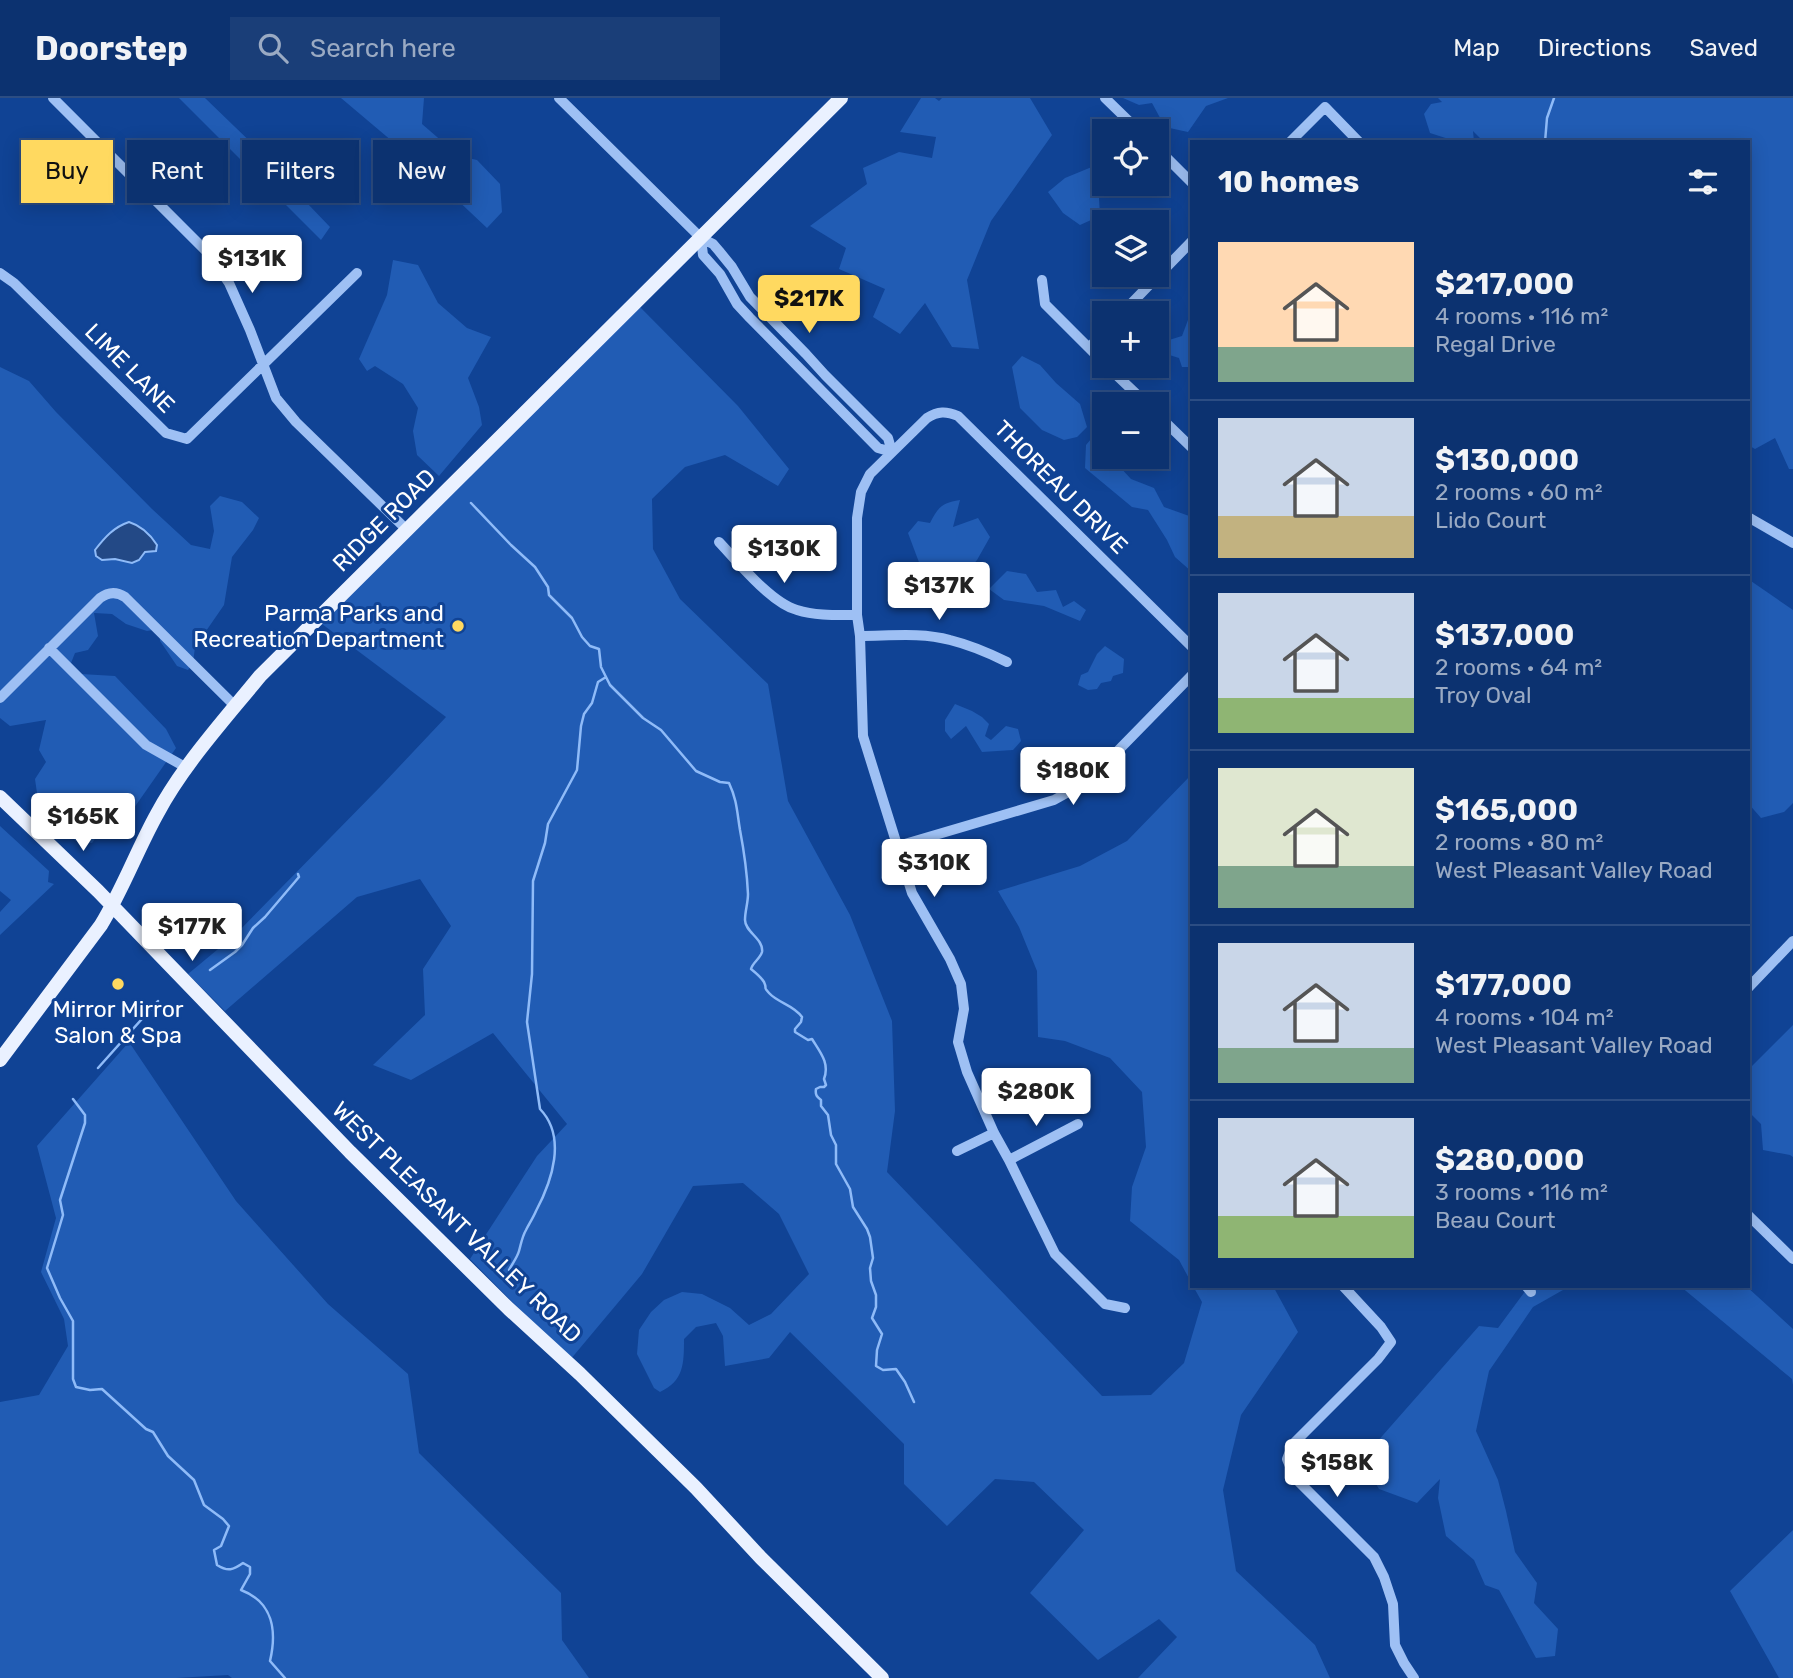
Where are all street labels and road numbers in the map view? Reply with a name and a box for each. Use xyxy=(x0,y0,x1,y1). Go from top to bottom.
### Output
street label: LIME LANE xyxy=(79,317,181,419)
street label: THOREAU DRIVE xyxy=(988,414,1134,560)
street label: RIDGE ROAD xyxy=(327,463,441,577)
street label: WEST PLEASANT VALLEY ROAD xyxy=(327,1095,587,1349)

